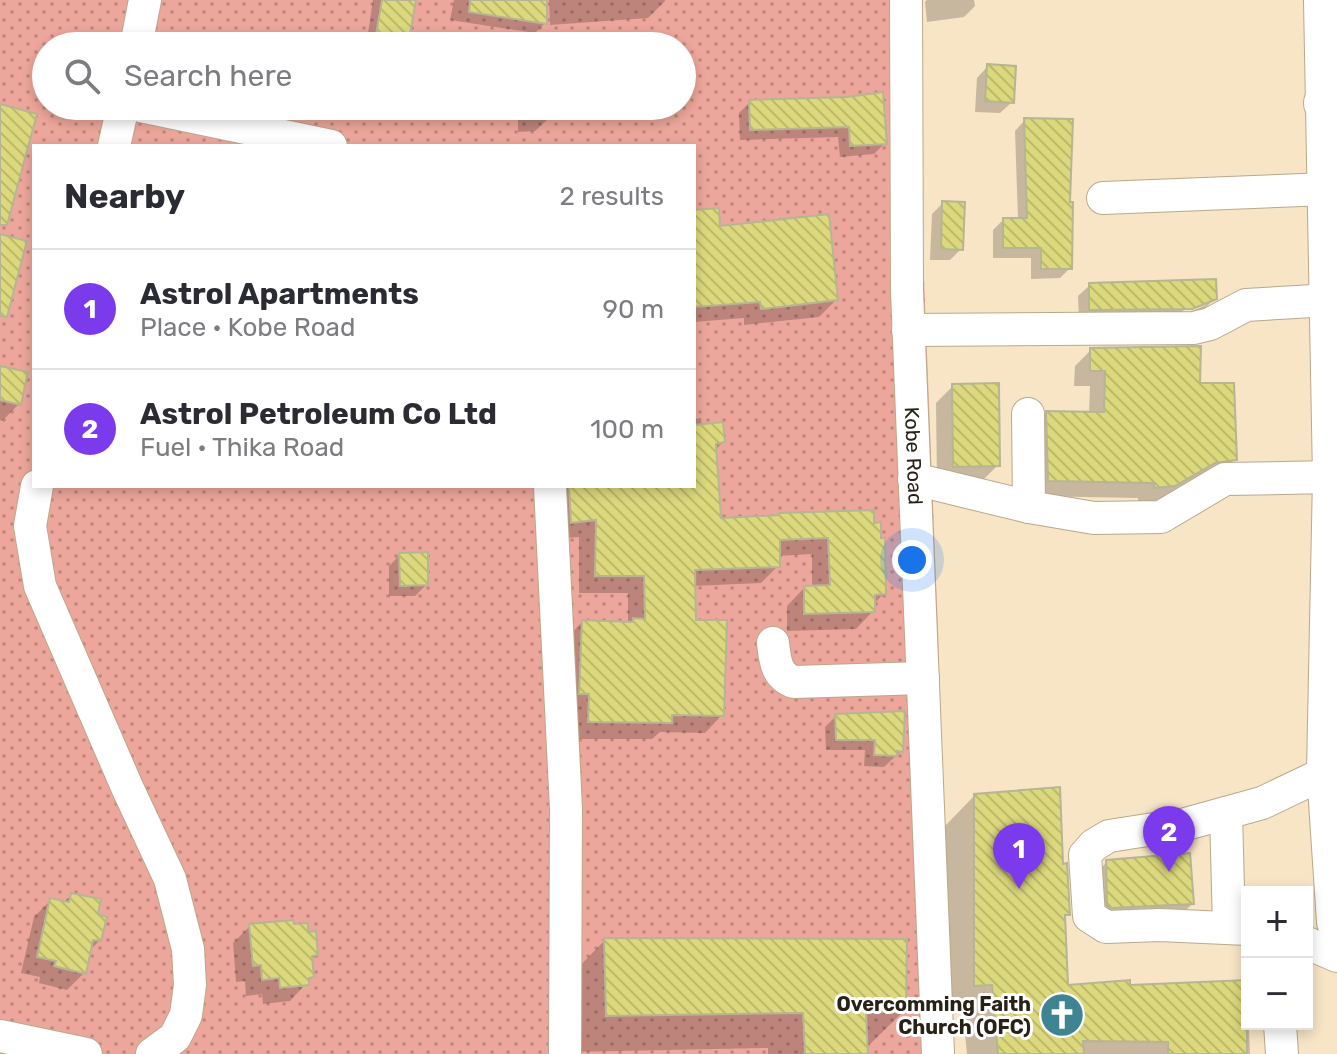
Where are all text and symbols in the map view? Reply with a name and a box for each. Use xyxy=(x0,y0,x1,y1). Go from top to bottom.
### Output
search box xyxy=(32,32,696,120)
icon: search xyxy=(60,54,104,98)
text: Search here xyxy=(124,58,292,94)
text: Nearby xyxy=(64,176,185,217)
text: 2 results xyxy=(560,181,664,212)
text: Astrol Apartments xyxy=(140,276,419,312)
text: 1 xyxy=(84,294,96,325)
text: 90 m xyxy=(603,294,664,325)
text: Place · Kobe Road xyxy=(140,312,355,343)
text: Astrol Petroleum Co Ltd xyxy=(140,396,497,432)
street label: Kobe Road xyxy=(900,406,928,505)
text: 2 xyxy=(82,414,98,445)
text: 100 m xyxy=(590,414,664,445)
text: Fuel · Thika Road xyxy=(140,432,344,463)
your location xyxy=(892,540,932,580)
pin: 2 xyxy=(1143,806,1195,872)
pin: 1 xyxy=(993,823,1045,889)
map controls xyxy=(1241,886,1313,1030)
button: + xyxy=(1241,886,1313,958)
button: − xyxy=(1241,958,1313,1030)
church icon: Overcomming Faith Church (OFC) xyxy=(1038,991,1086,1039)
place label: Overcomming Faith Church (OFC) xyxy=(836,992,1031,1039)

